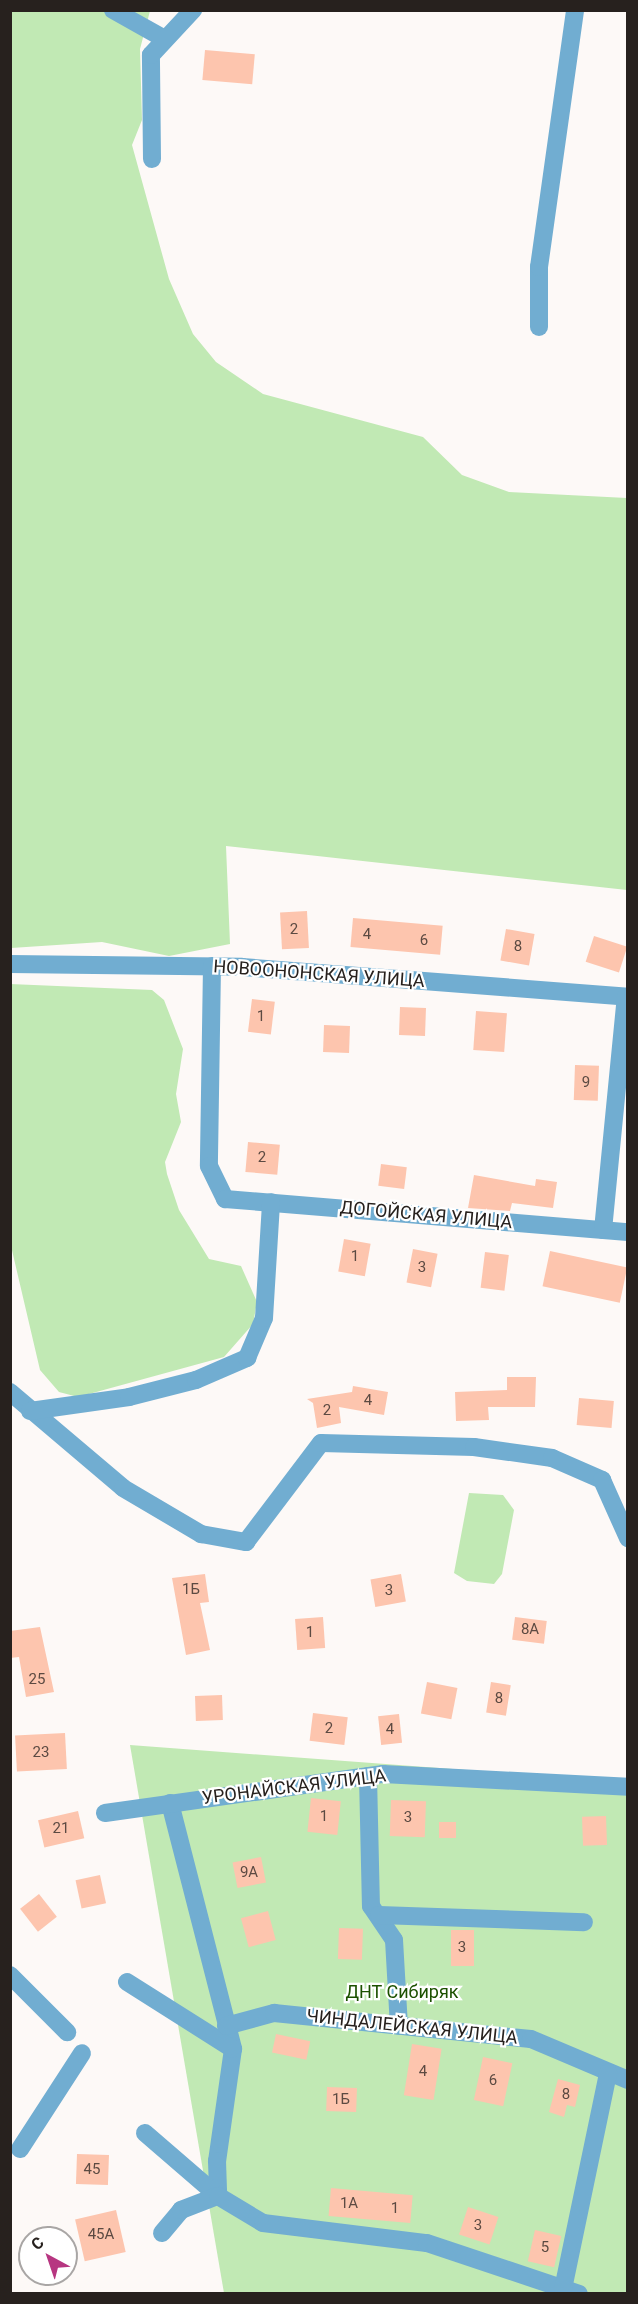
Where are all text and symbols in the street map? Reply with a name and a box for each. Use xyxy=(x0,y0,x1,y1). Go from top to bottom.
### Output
house number: 2 xyxy=(290,921,298,939)
house number: 4 xyxy=(363,926,371,944)
house number: 6 xyxy=(420,932,428,950)
house number: 8 xyxy=(514,938,522,956)
street label: НОВООНОНСКАЯ УЛИЦА xyxy=(213,956,425,992)
house number: 1 xyxy=(257,1008,265,1026)
house number: 9 xyxy=(582,1074,590,1092)
house number: 2 xyxy=(258,1149,266,1167)
street label: ДОГОЙСКАЯ УЛИЦА xyxy=(339,1197,513,1233)
house number: 1 xyxy=(351,1248,359,1266)
house number: 3 xyxy=(418,1259,426,1277)
house number: 4 xyxy=(364,1392,372,1410)
house number: 2 xyxy=(323,1402,331,1420)
house number: 1Б xyxy=(182,1581,200,1599)
house number: 3 xyxy=(385,1582,393,1600)
house number: 8А xyxy=(521,1621,539,1639)
house number: 1 xyxy=(306,1624,314,1642)
house number: 25 xyxy=(29,1671,45,1689)
house number: 8 xyxy=(495,1690,503,1708)
house number: 2 xyxy=(325,1720,333,1738)
house number: 4 xyxy=(386,1721,394,1739)
house number: 23 xyxy=(33,1744,49,1762)
street label: УРОНАЙСКАЯ УЛИЦА xyxy=(201,1765,387,1809)
house number: 1 xyxy=(320,1808,328,1826)
house number: 3 xyxy=(404,1809,412,1827)
house number: 21 xyxy=(53,1820,69,1838)
house number: 9А xyxy=(240,1864,258,1882)
house number: 3 xyxy=(458,1939,466,1957)
park label: ДНТ Сибиряк xyxy=(345,1981,459,2003)
street label: ЧИНДАЛЕЙСКАЯ УЛИЦА xyxy=(305,2005,519,2049)
house number: 4 xyxy=(419,2063,427,2081)
house number: 6 xyxy=(489,2072,497,2090)
house number: 8 xyxy=(562,2086,570,2104)
house number: 1Б xyxy=(332,2091,350,2109)
house number: 45 xyxy=(84,2161,100,2179)
house number: 1А xyxy=(340,2195,358,2213)
house number: 1 xyxy=(391,2200,399,2218)
house number: 3 xyxy=(474,2217,482,2235)
north arrow xyxy=(18,2226,78,2286)
house number: 45А xyxy=(88,2226,114,2244)
text: С xyxy=(27,2233,48,2254)
house number: 5 xyxy=(541,2239,549,2257)

